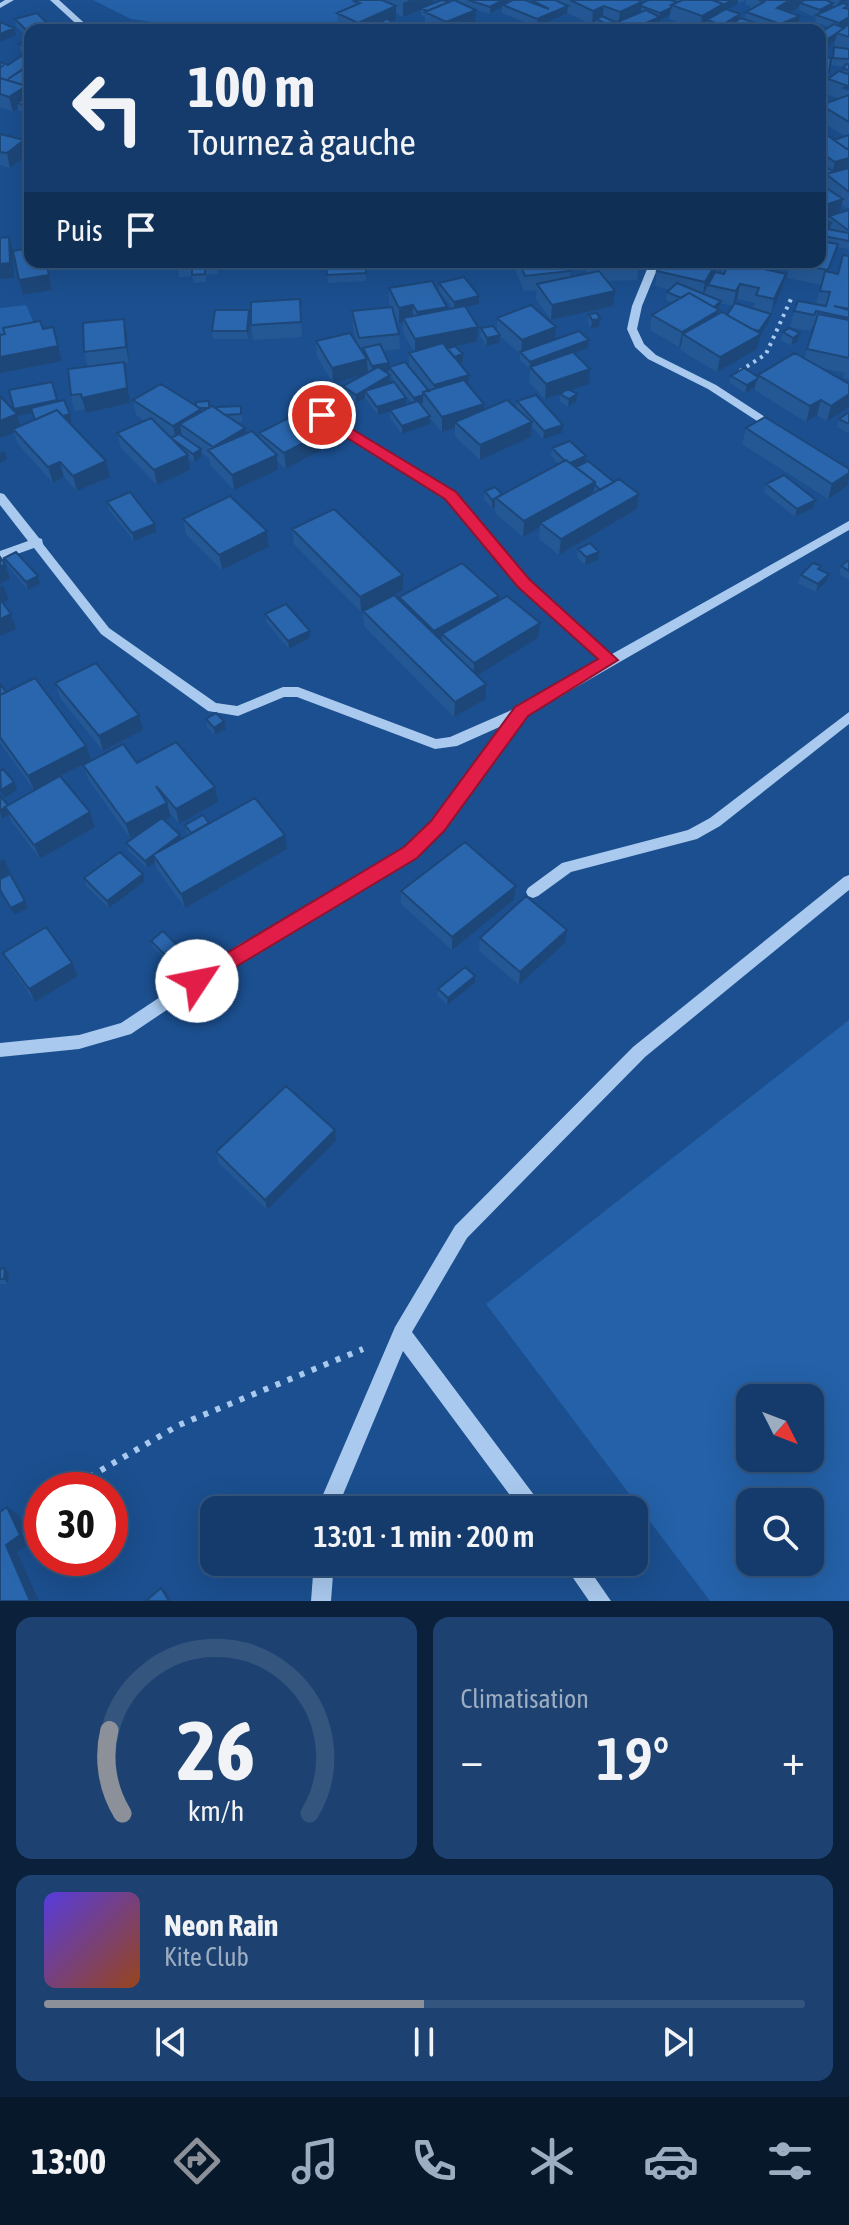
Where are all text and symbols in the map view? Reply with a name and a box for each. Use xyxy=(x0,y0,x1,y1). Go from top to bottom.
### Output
text: 100 m xyxy=(188,55,315,119)
icon: left xyxy=(56,56,160,160)
text: Tournez à gauche xyxy=(188,121,416,163)
icon: arrive xyxy=(119,208,163,252)
text: Puis xyxy=(56,213,103,247)
pin xyxy=(288,381,356,449)
icon: arrive xyxy=(300,393,344,437)
position arrow xyxy=(155,939,239,1023)
north arrow xyxy=(736,1384,824,1472)
map controls xyxy=(736,1384,824,1576)
speed limit sign: 30 xyxy=(24,1472,128,1576)
button: search xyxy=(736,1488,824,1576)
text: 13:01 · 1 min · 200 m xyxy=(314,1519,534,1553)
text: Climatisation xyxy=(461,1684,589,1714)
text: 26 xyxy=(177,1702,255,1798)
text: 19° xyxy=(596,1724,669,1793)
text: − xyxy=(461,1734,483,1784)
text: + xyxy=(782,1734,805,1784)
text: km/h xyxy=(188,1794,245,1827)
text: Neon Rain xyxy=(164,1908,278,1942)
text: Kite Club xyxy=(164,1942,249,1972)
icon: previous xyxy=(149,2020,193,2064)
icon: pause xyxy=(402,2020,446,2064)
icon: next xyxy=(656,2020,700,2064)
icon: directions xyxy=(169,2133,225,2189)
icon: music xyxy=(287,2133,343,2189)
icon: phone xyxy=(406,2133,462,2189)
icon: climate xyxy=(524,2133,580,2189)
icon: car xyxy=(643,2133,699,2189)
icon: filters xyxy=(762,2133,818,2189)
text: 13:00 xyxy=(31,2140,106,2182)

